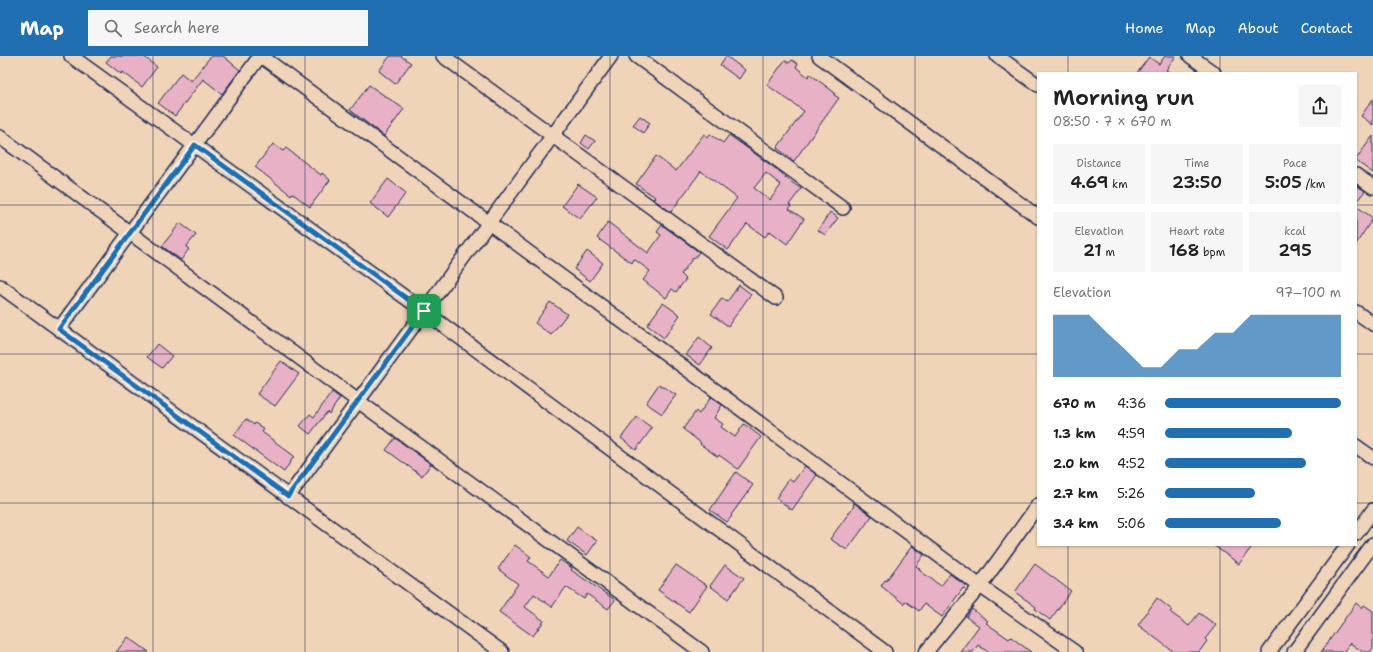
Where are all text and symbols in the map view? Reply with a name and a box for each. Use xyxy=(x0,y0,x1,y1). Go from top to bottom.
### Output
search box xyxy=(88,10,368,46)
text: Map xyxy=(20,16,64,41)
icon: search xyxy=(102,17,124,39)
text: Search here xyxy=(134,18,220,38)
text: Home xyxy=(1125,19,1164,37)
text: Map xyxy=(1186,19,1216,37)
text: About xyxy=(1238,19,1279,37)
text: Contact xyxy=(1301,19,1353,37)
text: Morning run xyxy=(1053,83,1194,112)
button: share xyxy=(1299,85,1341,127)
text: 08:50 · 7 × 670 m xyxy=(1053,113,1171,130)
text: Distance xyxy=(1076,156,1122,171)
text: Time xyxy=(1184,156,1210,171)
text: Pace xyxy=(1283,156,1307,171)
text: 4.69 xyxy=(1070,171,1108,193)
text: 23:50 xyxy=(1172,171,1222,193)
text: 5:05 xyxy=(1265,171,1302,193)
text: km xyxy=(1108,177,1128,192)
text: /km xyxy=(1302,177,1325,192)
text: Elevation xyxy=(1074,224,1124,239)
text: Heart rate xyxy=(1169,224,1225,239)
text: kcal xyxy=(1284,224,1306,239)
text: 21 xyxy=(1083,239,1102,261)
text: 168 xyxy=(1169,239,1199,261)
text: 295 xyxy=(1278,239,1312,261)
text: m xyxy=(1102,245,1115,260)
text: bpm xyxy=(1199,245,1225,260)
text: Elevation xyxy=(1053,284,1111,301)
text: 97–100 m xyxy=(1276,284,1341,301)
pin xyxy=(407,294,441,328)
icon: arrive xyxy=(413,300,435,322)
text: 670 m xyxy=(1053,395,1096,412)
text: 4:36 xyxy=(1117,395,1146,412)
text: 1.3 km xyxy=(1053,425,1096,442)
text: 4:59 xyxy=(1117,425,1145,442)
text: 2.0 km xyxy=(1053,455,1099,472)
text: 4:52 xyxy=(1117,455,1145,472)
text: 2.7 km xyxy=(1053,485,1098,502)
text: 5:26 xyxy=(1117,485,1145,502)
text: 3.4 km xyxy=(1053,515,1098,532)
text: 5:06 xyxy=(1117,515,1146,532)

